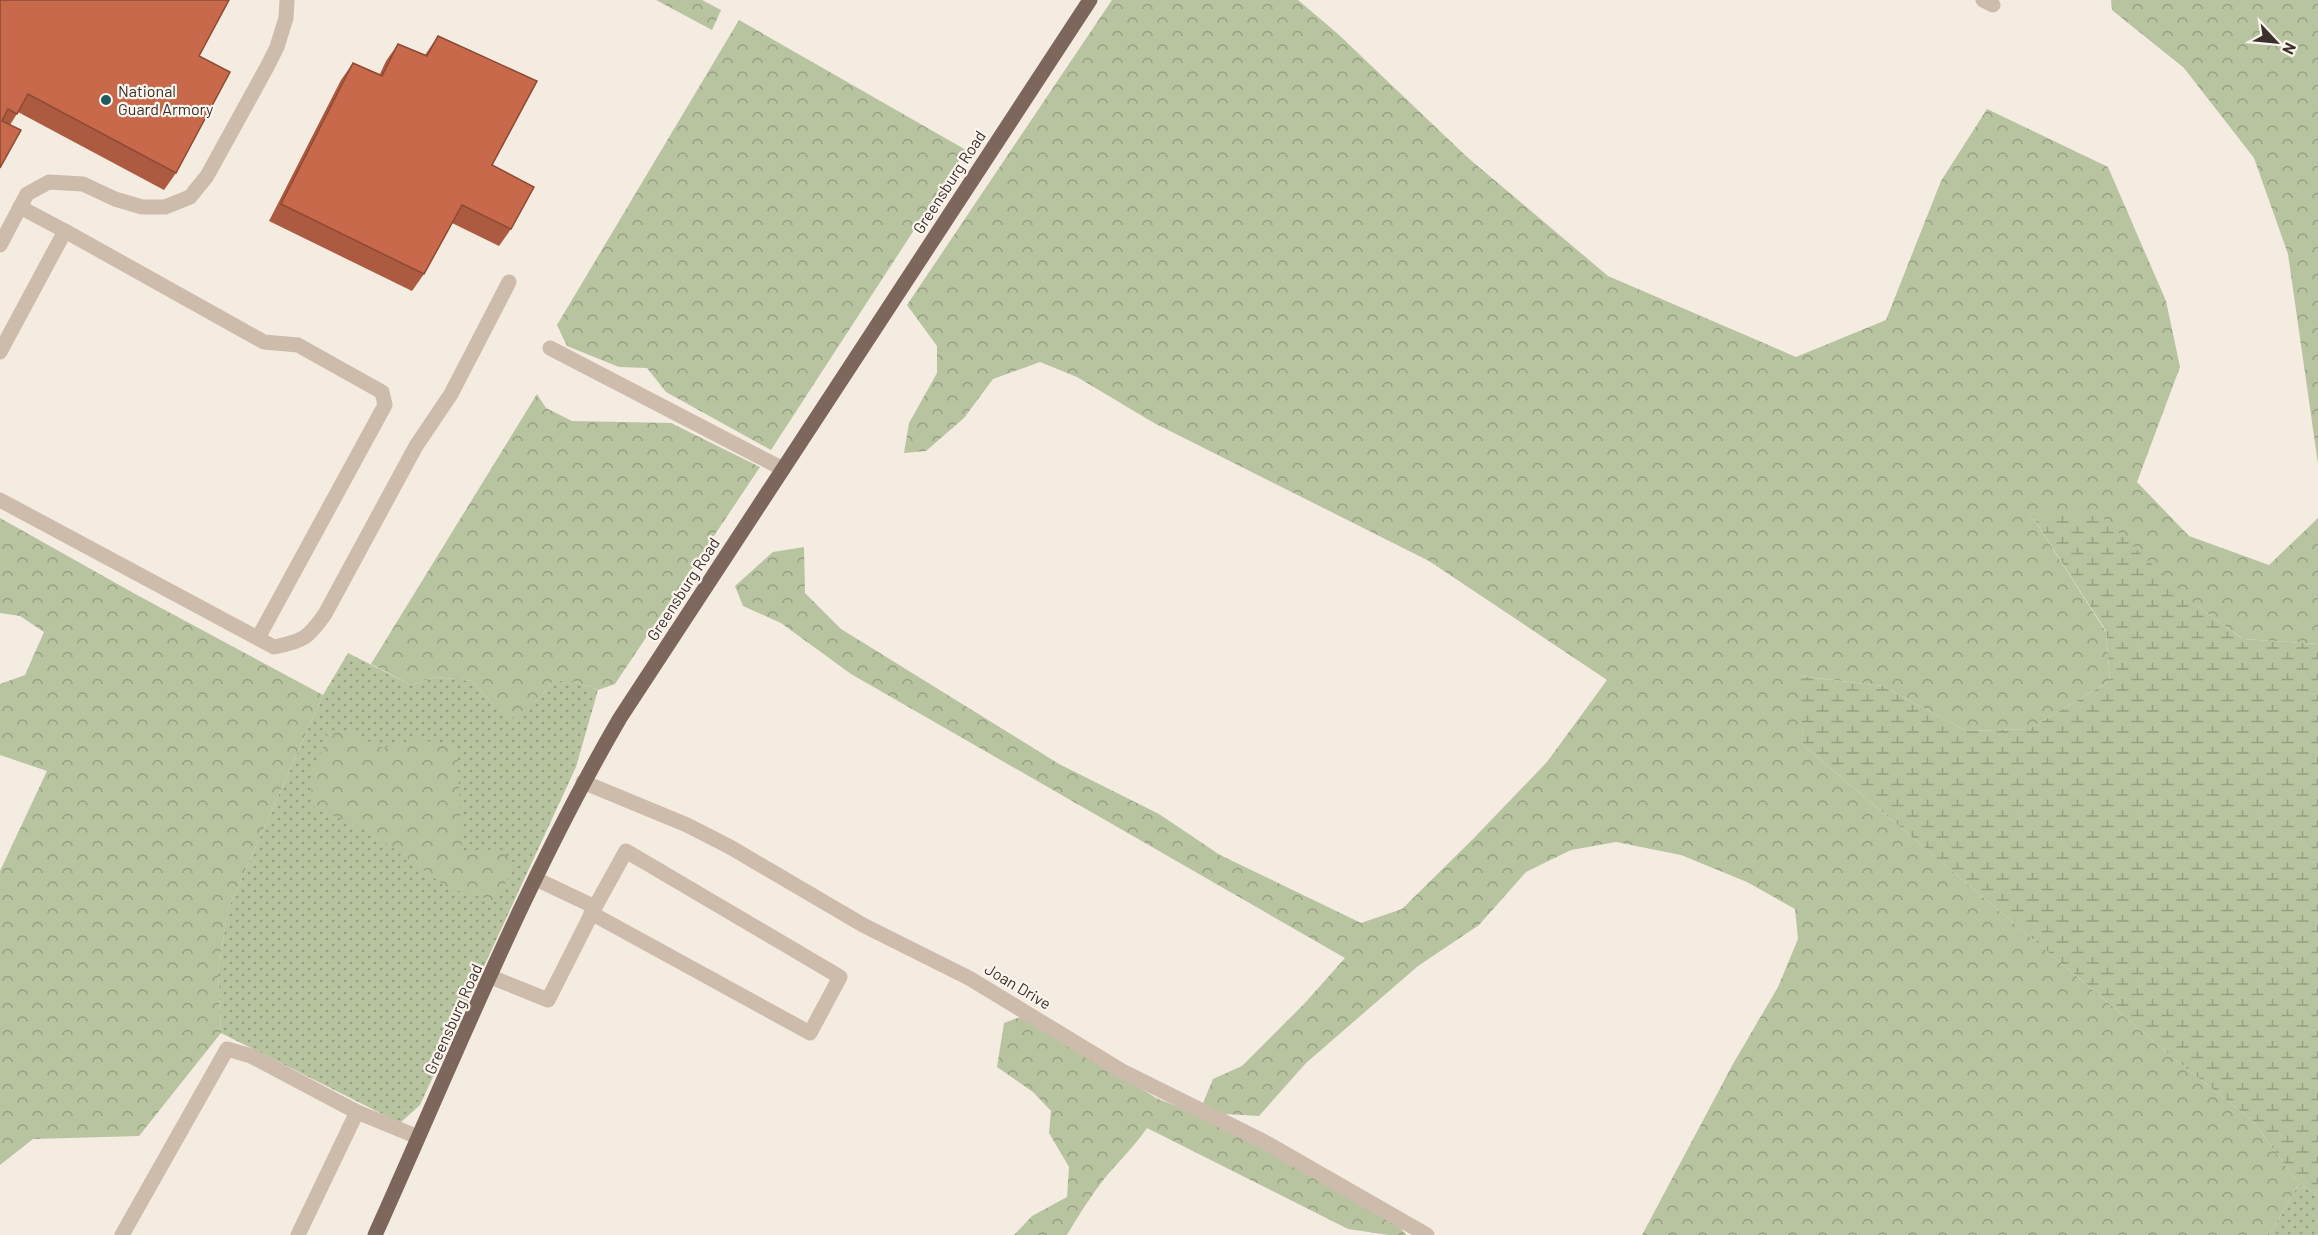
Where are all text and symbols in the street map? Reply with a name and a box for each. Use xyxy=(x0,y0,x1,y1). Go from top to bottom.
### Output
north arrow xyxy=(2246,12,2306,72)
text: N xyxy=(2279,40,2301,58)
place label: National Guard Armory xyxy=(118,81,214,118)
marker: National Guard Armory xyxy=(99,93,113,107)
street label: Greensburg Road xyxy=(908,127,989,237)
street label: Greensburg Road xyxy=(642,534,723,644)
street label: Joan Drive xyxy=(982,958,1055,1013)
street label: Greensburg Road xyxy=(420,961,485,1077)

